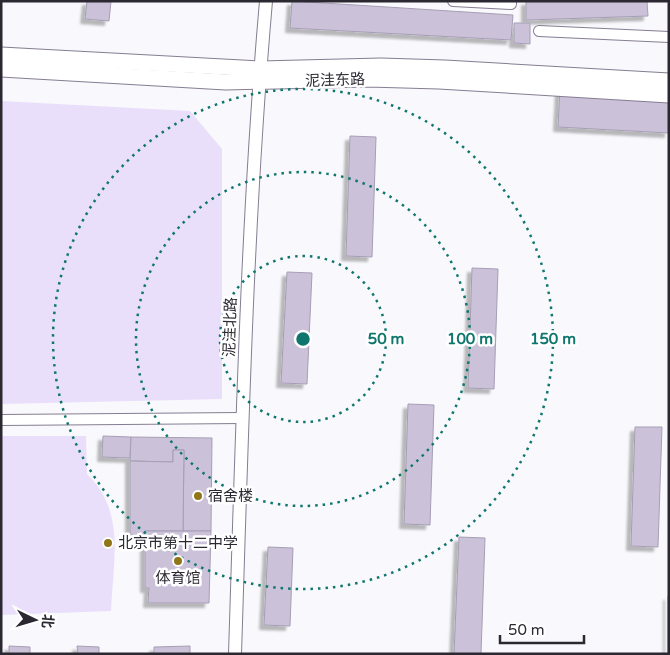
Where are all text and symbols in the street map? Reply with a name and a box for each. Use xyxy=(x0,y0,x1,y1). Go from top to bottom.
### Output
street label: 泥洼东路 xyxy=(305,70,365,90)
street label: 泥洼北路 xyxy=(220,297,240,357)
centre of rings xyxy=(294,330,312,348)
text: 50 m xyxy=(368,330,404,348)
text: 100 m xyxy=(447,330,493,348)
text: 150 m xyxy=(530,330,576,348)
place label: 宿舍楼 xyxy=(208,487,253,505)
marker: 宿舍楼 xyxy=(192,490,204,502)
place label: 北京市第十二中学 xyxy=(118,534,238,552)
marker: 北京市第十二中学 xyxy=(102,537,114,549)
marker: 体育馆 xyxy=(172,555,184,567)
place label: 体育馆 xyxy=(155,569,201,587)
north arrow xyxy=(10,595,60,645)
scale bar xyxy=(500,612,584,644)
text: 北 xyxy=(38,613,57,629)
text: 50 m xyxy=(508,621,545,639)

